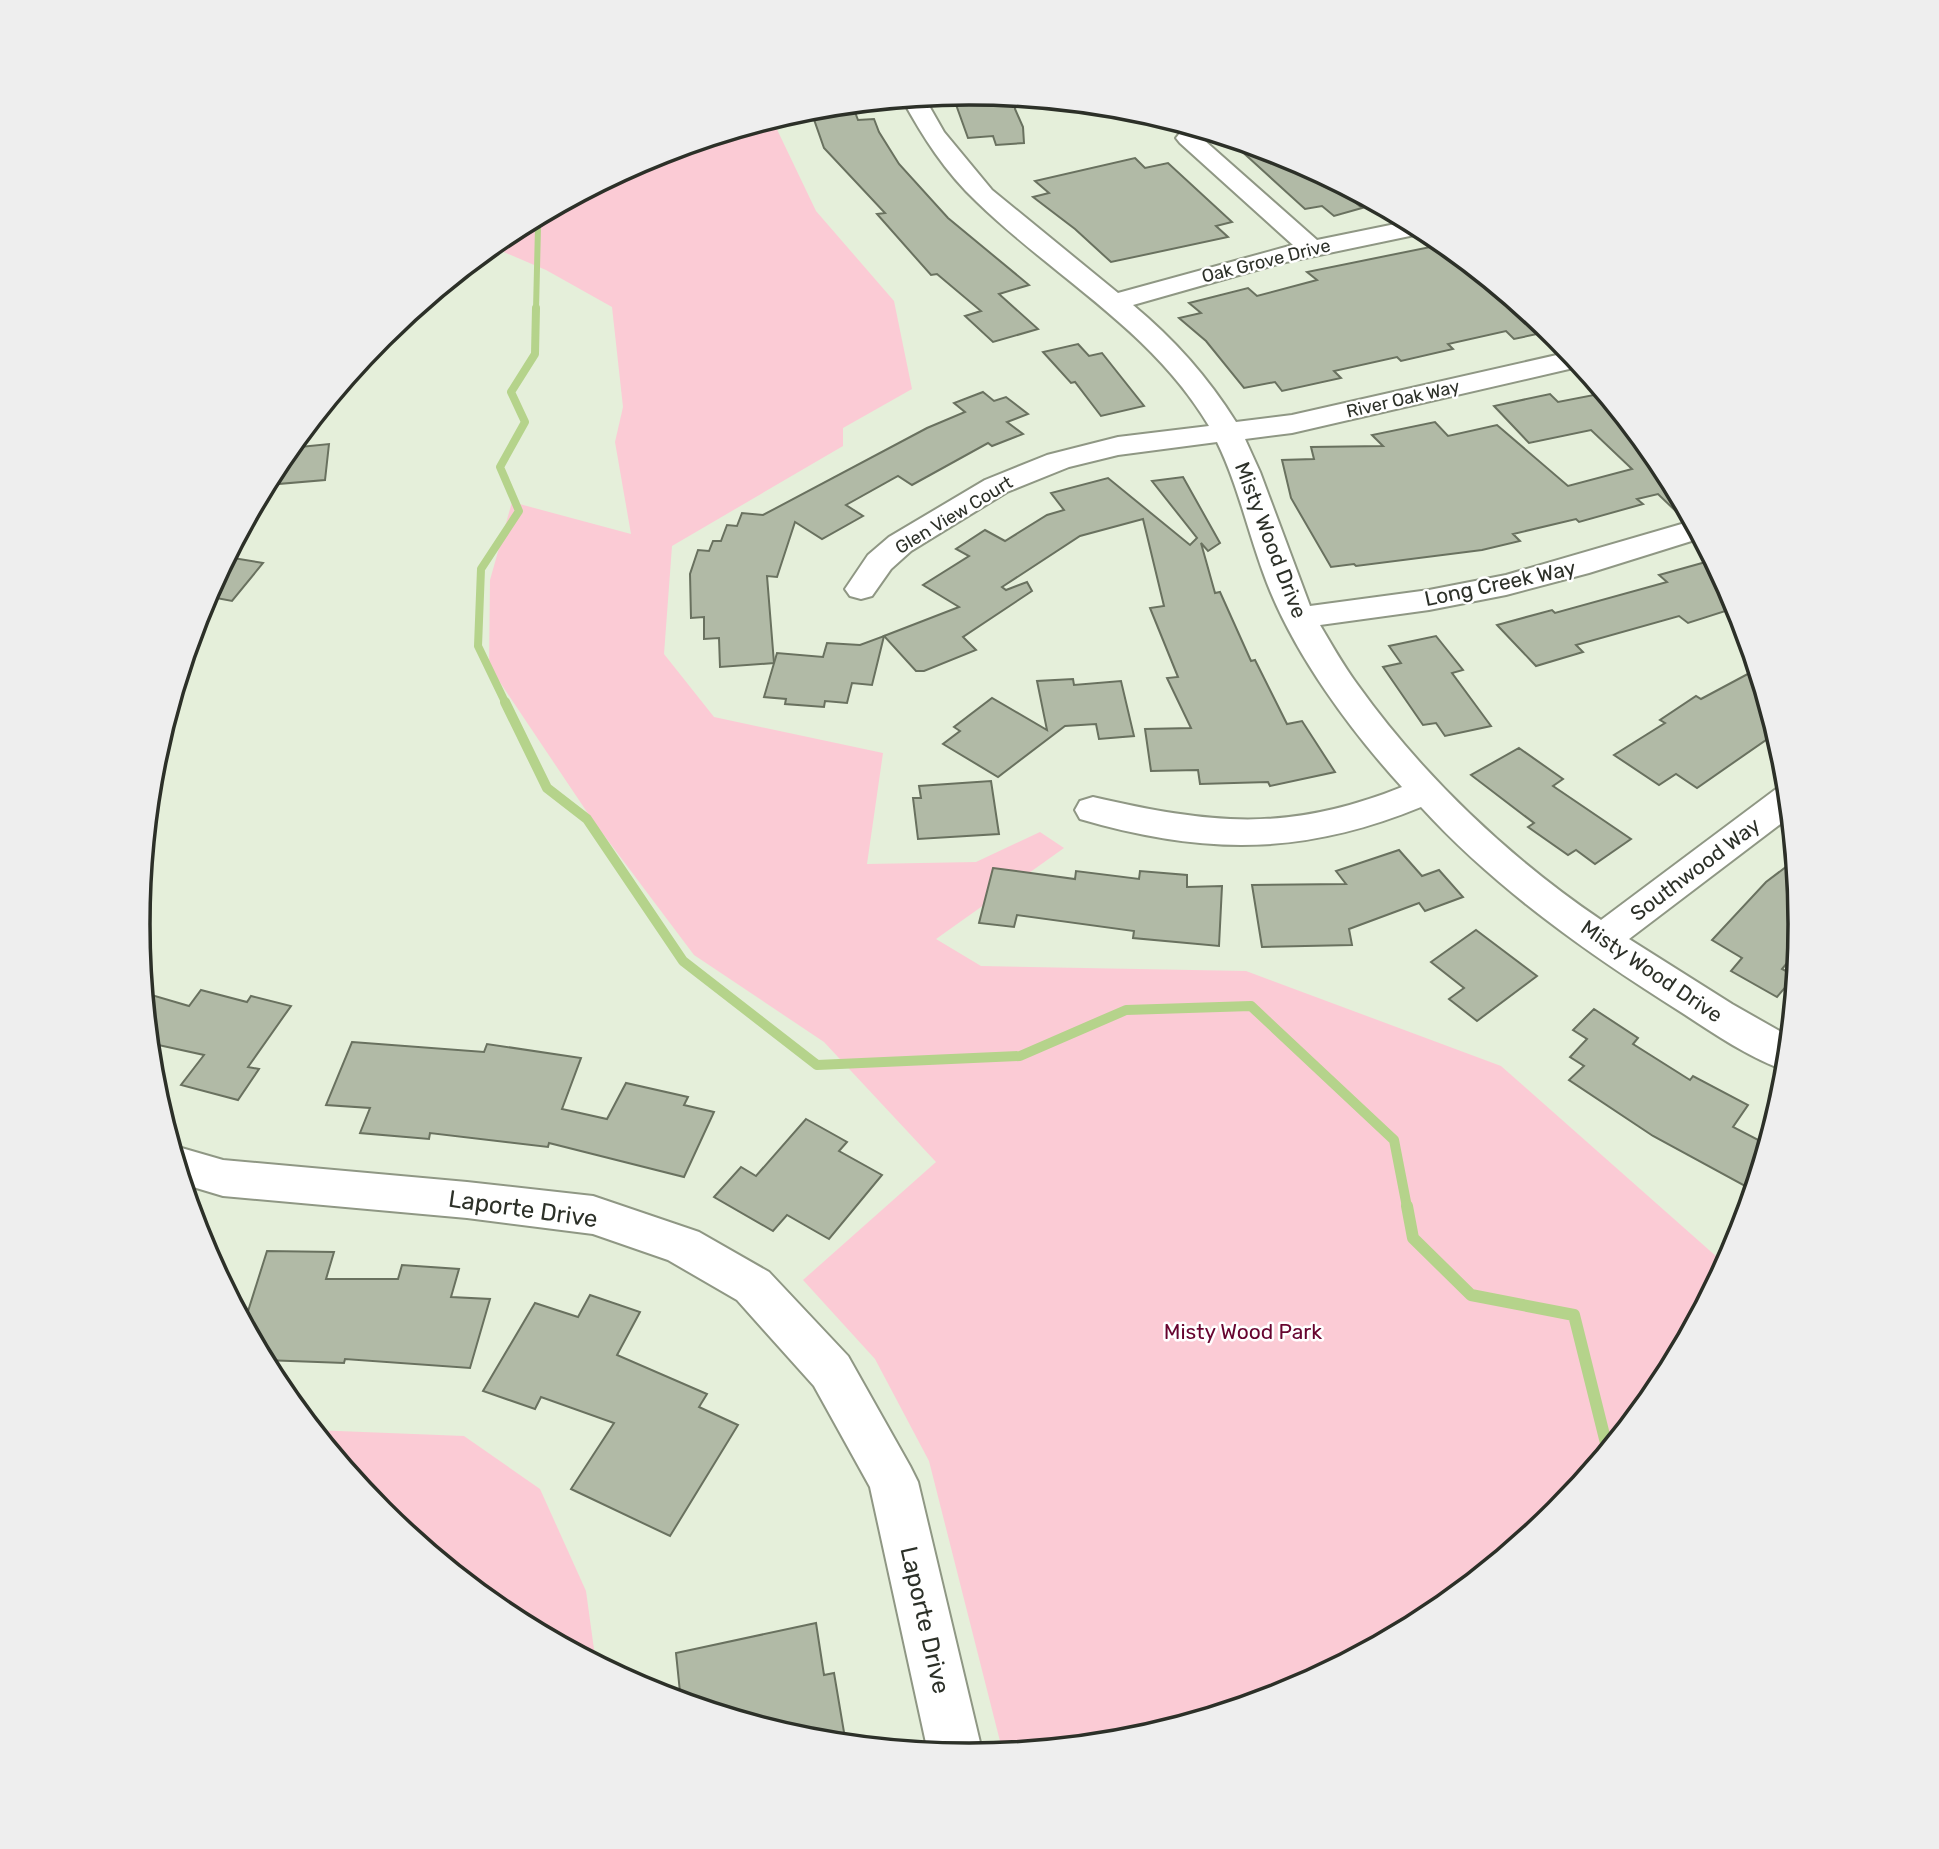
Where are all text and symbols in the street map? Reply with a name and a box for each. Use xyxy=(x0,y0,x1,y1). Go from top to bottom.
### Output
street label: Oak Grove Drive xyxy=(1199,234,1333,288)
street label: River Oak Way xyxy=(1344,375,1462,423)
street label: Misty Wood Drive xyxy=(1230,458,1312,622)
street label: Glen View Court xyxy=(891,471,1017,559)
street label: Long Creek Way xyxy=(1422,555,1578,611)
street label: Southwood Way xyxy=(1625,812,1765,926)
street label: Misty Wood Drive xyxy=(1577,914,1727,1028)
street label: Laporte Drive xyxy=(447,1185,599,1233)
park label: Misty Wood Park xyxy=(1164,1319,1322,1344)
street label: Laporte Drive xyxy=(894,1544,956,1696)

